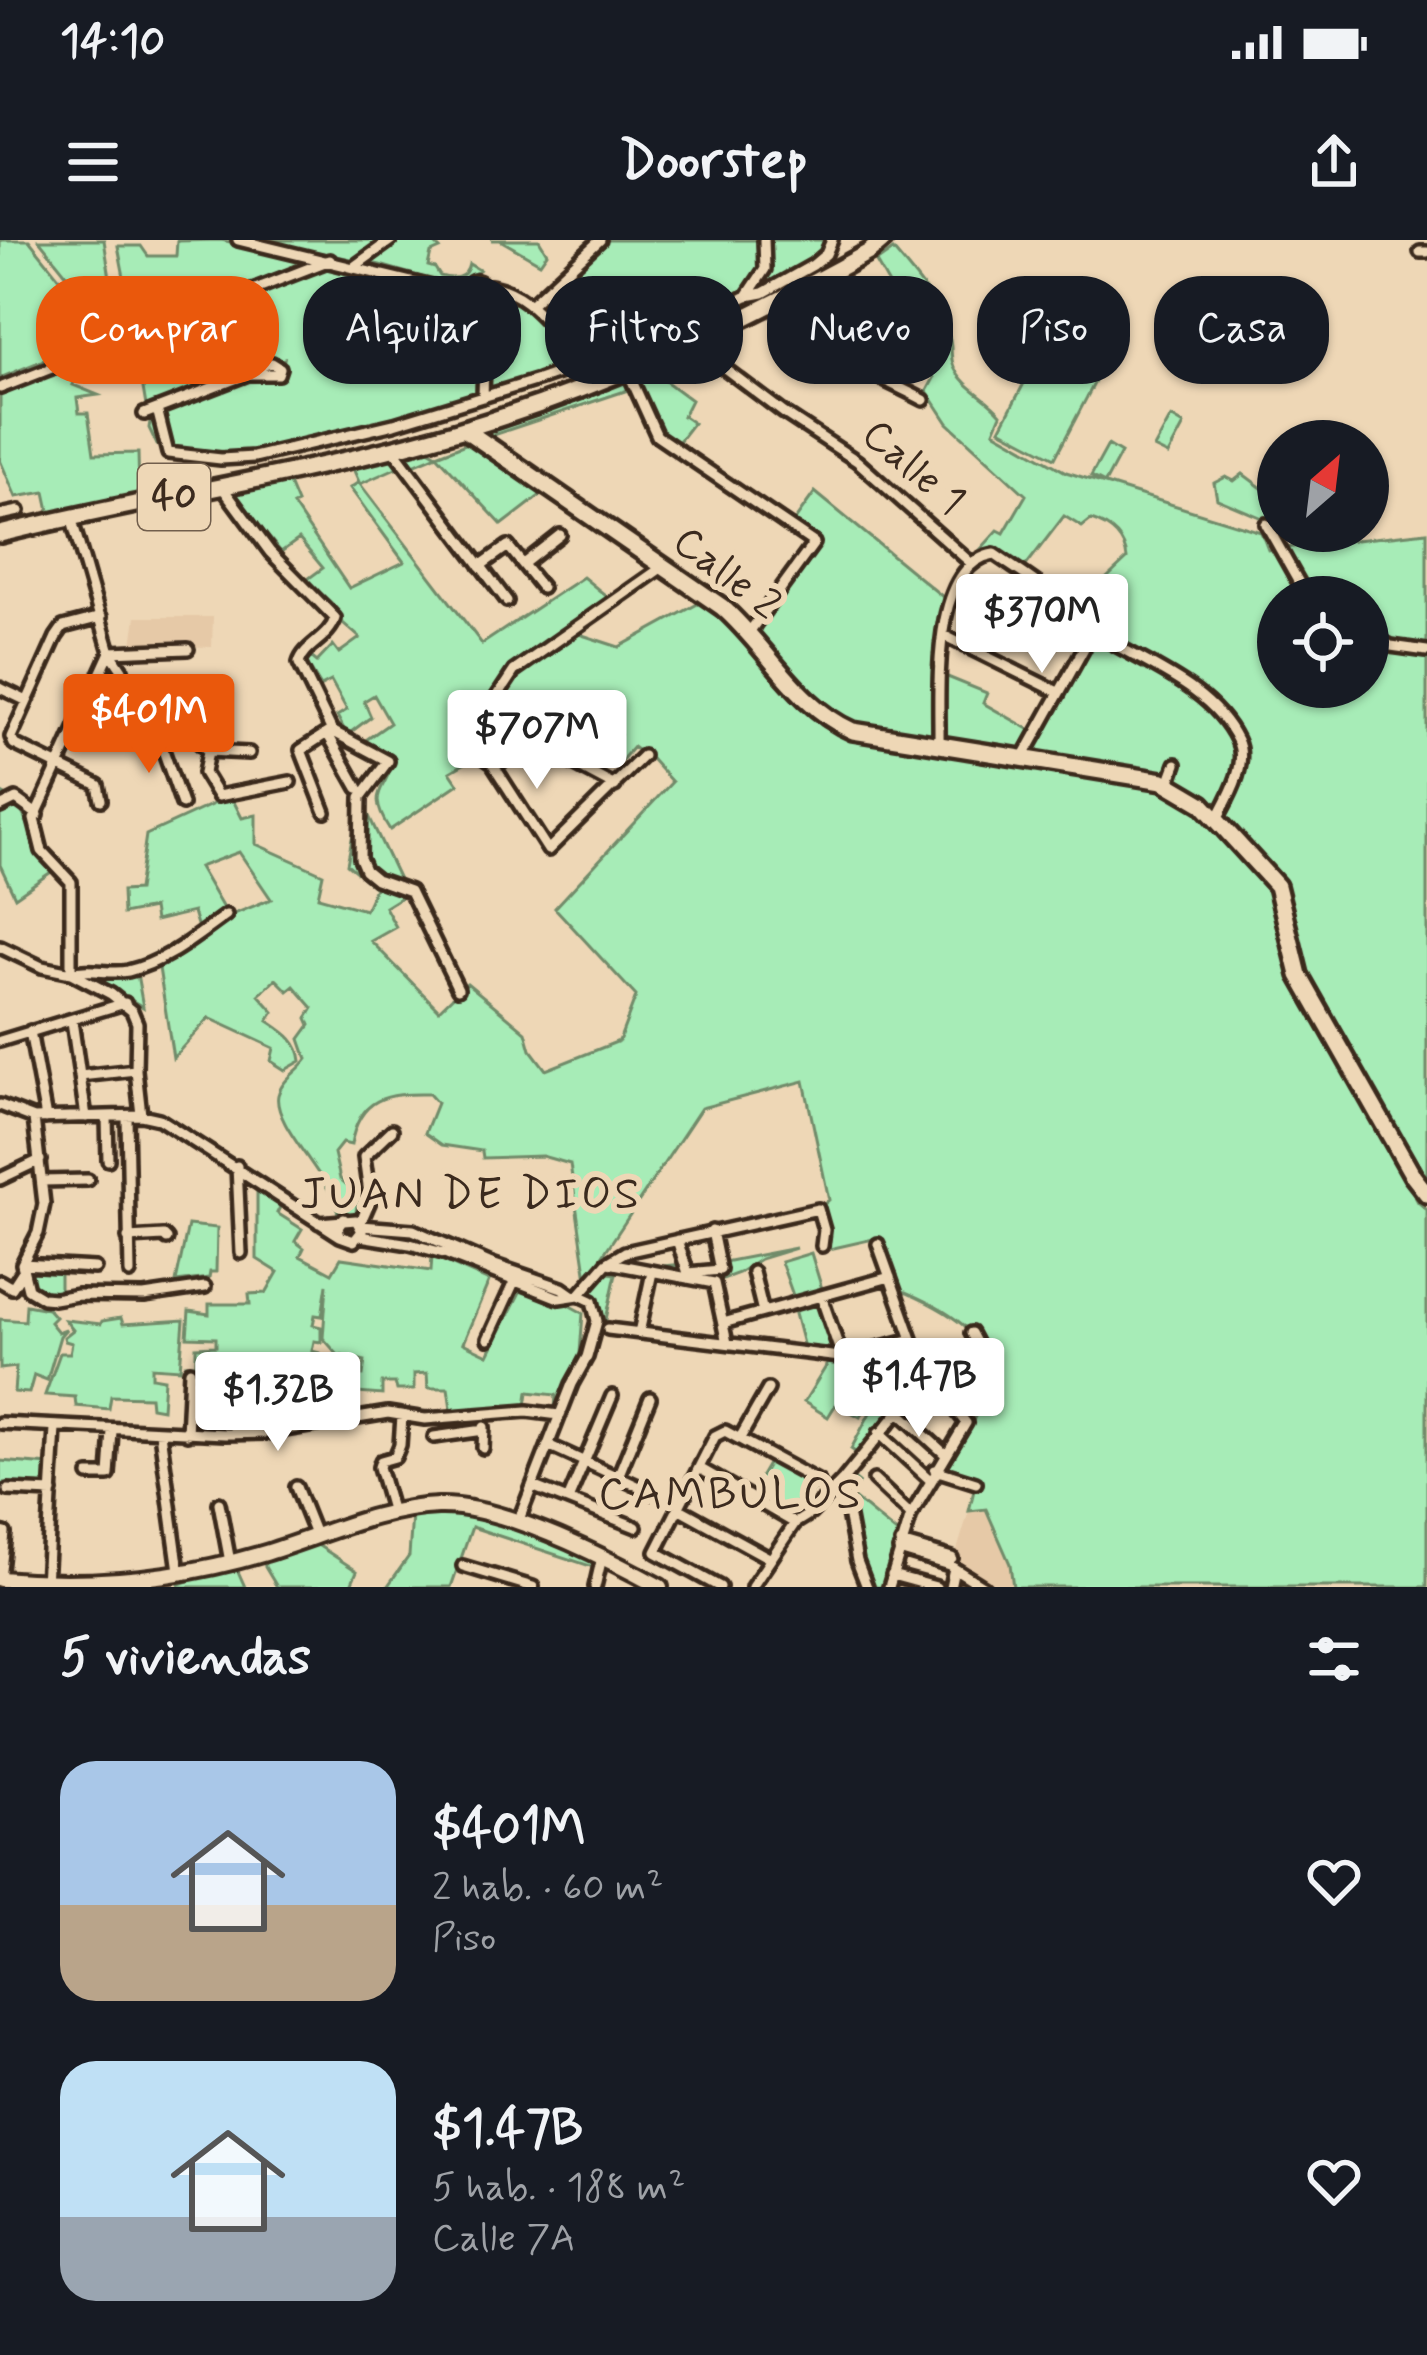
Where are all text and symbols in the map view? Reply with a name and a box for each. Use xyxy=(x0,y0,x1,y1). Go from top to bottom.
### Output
text: 14:10 xyxy=(60,13,165,72)
text: Doorstep xyxy=(619,127,808,198)
icon: menu xyxy=(60,129,126,195)
icon: share xyxy=(1301,129,1367,195)
chip: Comprar xyxy=(36,276,279,384)
chip: Alquilar xyxy=(303,276,521,384)
chip: Filtros xyxy=(545,276,743,384)
chip: Nuevo xyxy=(767,276,953,384)
chip: Piso xyxy=(977,276,1130,384)
chip: Casa xyxy=(1154,276,1329,384)
street label: Calle 1 xyxy=(850,408,976,528)
north arrow xyxy=(1257,420,1389,552)
map controls xyxy=(1257,420,1389,708)
road number: 40 xyxy=(138,464,210,530)
street label: Calle 2 xyxy=(661,515,791,633)
pin: $370M xyxy=(958,574,1126,676)
button: locate xyxy=(1257,576,1389,708)
text: $370M xyxy=(983,587,1101,638)
pin: $401M xyxy=(65,674,233,776)
text: $401M xyxy=(90,687,208,738)
pin: $707M xyxy=(453,690,621,792)
text: $707M xyxy=(475,703,599,754)
district label: JUAN DE DIOS xyxy=(300,1166,642,1225)
pin: $1.47B xyxy=(821,1338,1017,1440)
text: $1.47B xyxy=(861,1351,977,1402)
pin: $1.32B xyxy=(180,1352,376,1454)
text: $1.32B xyxy=(222,1365,334,1416)
district label: CAMBULOS xyxy=(598,1466,864,1525)
text: 5 viviendas xyxy=(60,1626,311,1692)
icon: filters xyxy=(1301,1626,1367,1692)
text: $401M xyxy=(432,1797,585,1863)
icon: home xyxy=(156,1809,300,1953)
icon: heart xyxy=(1301,1848,1367,1914)
text: 2 hab. · 60 m² xyxy=(432,1863,663,1914)
text: Piso xyxy=(432,1914,496,1965)
text: $1.47B xyxy=(432,2097,583,2163)
icon: home xyxy=(156,2109,300,2253)
icon: heart xyxy=(1301,2148,1367,2214)
text: 5 hab. · 188 m² xyxy=(432,2163,685,2214)
text: Calle 7A xyxy=(432,2214,576,2265)

